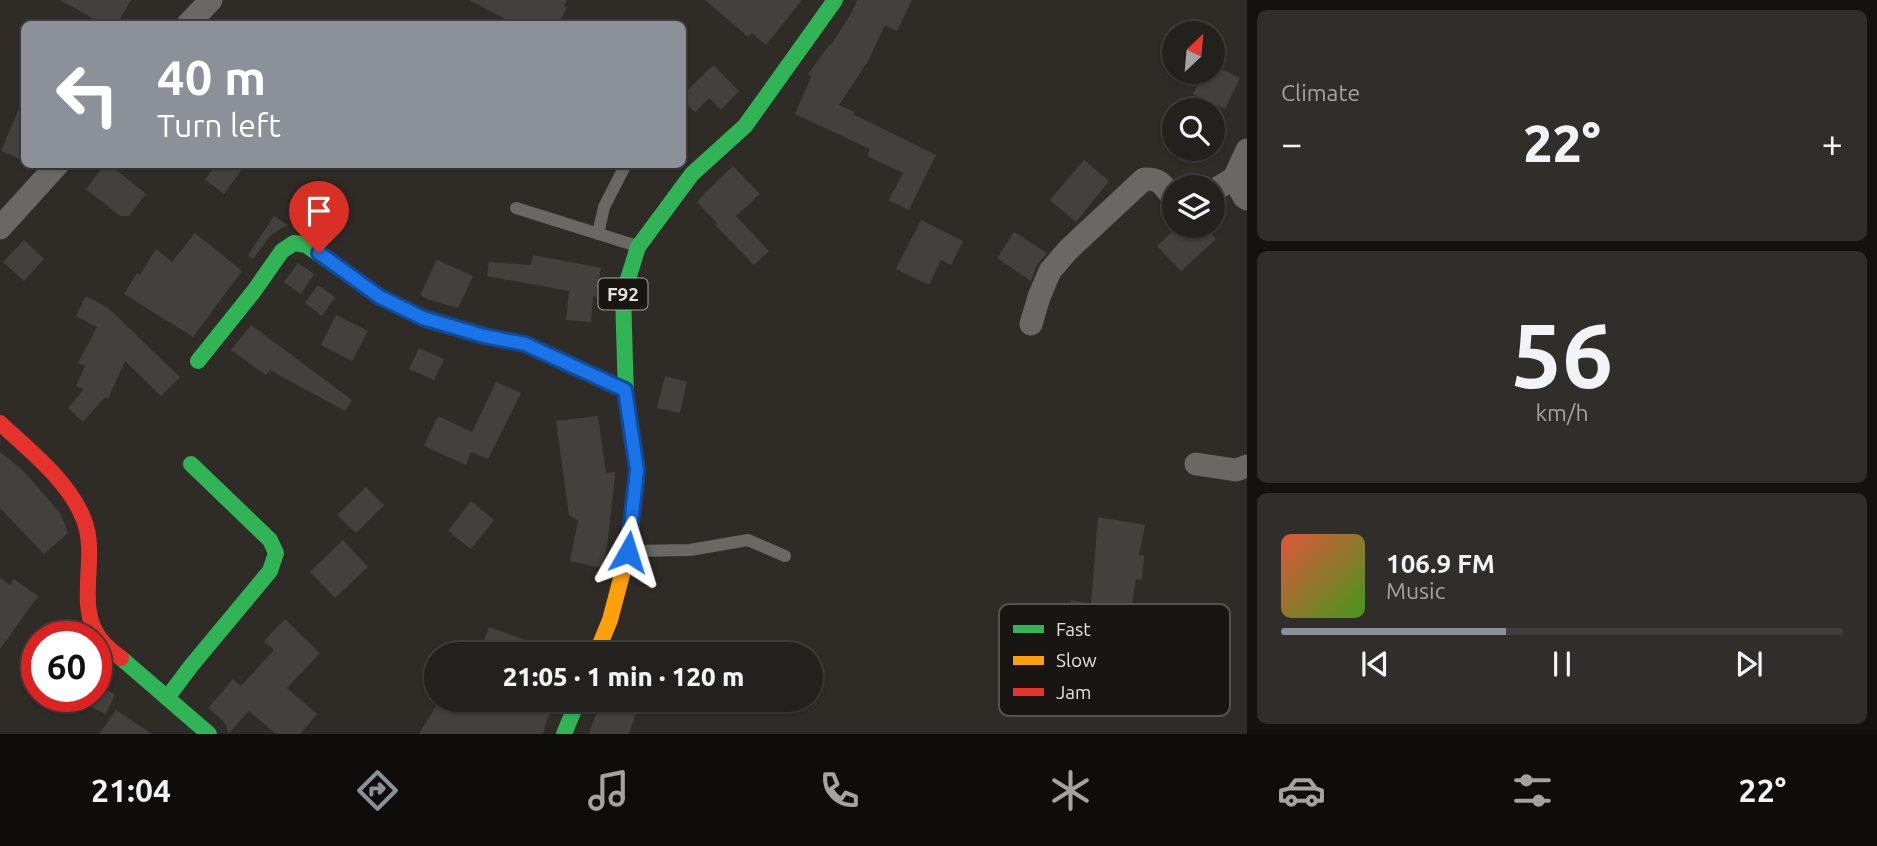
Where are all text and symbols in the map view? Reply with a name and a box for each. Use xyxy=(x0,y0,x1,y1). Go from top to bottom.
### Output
north arrow xyxy=(1162,21,1225,84)
map controls xyxy=(1162,21,1225,238)
icon: left xyxy=(42,49,133,140)
text: 40 m xyxy=(157,49,266,104)
text: Climate xyxy=(1281,80,1360,105)
button: search xyxy=(1162,98,1225,161)
text: Turn left xyxy=(157,107,281,143)
text: 22° xyxy=(1523,114,1601,172)
text: − xyxy=(1281,122,1302,164)
text: + xyxy=(1822,122,1843,164)
button: layers xyxy=(1162,175,1225,238)
pin xyxy=(289,181,349,253)
icon: arrive xyxy=(300,192,338,230)
road number: F92 xyxy=(598,278,648,310)
text: 56 xyxy=(1511,303,1613,405)
text: km/h xyxy=(1535,400,1589,425)
position arrow xyxy=(591,515,665,589)
text: 106.9 FM xyxy=(1386,549,1495,578)
text: Music xyxy=(1386,578,1445,603)
legend xyxy=(999,604,1230,716)
text: Fast xyxy=(1056,618,1091,640)
speed limit sign: 60 xyxy=(21,621,112,712)
icon: previous xyxy=(1356,645,1394,683)
icon: pause xyxy=(1543,645,1581,683)
icon: next xyxy=(1730,645,1768,683)
text: Slow xyxy=(1056,649,1097,671)
text: 21:05 · 1 min · 120 m xyxy=(503,662,744,691)
text: Jam xyxy=(1056,681,1092,703)
icon: directions xyxy=(353,766,402,815)
icon: music xyxy=(584,766,633,815)
icon: phone xyxy=(815,766,864,815)
icon: climate xyxy=(1046,766,1095,815)
icon: car xyxy=(1277,766,1326,815)
icon: filters xyxy=(1508,766,1557,815)
text: 21:04 xyxy=(91,772,171,808)
text: 22° xyxy=(1739,772,1786,808)

